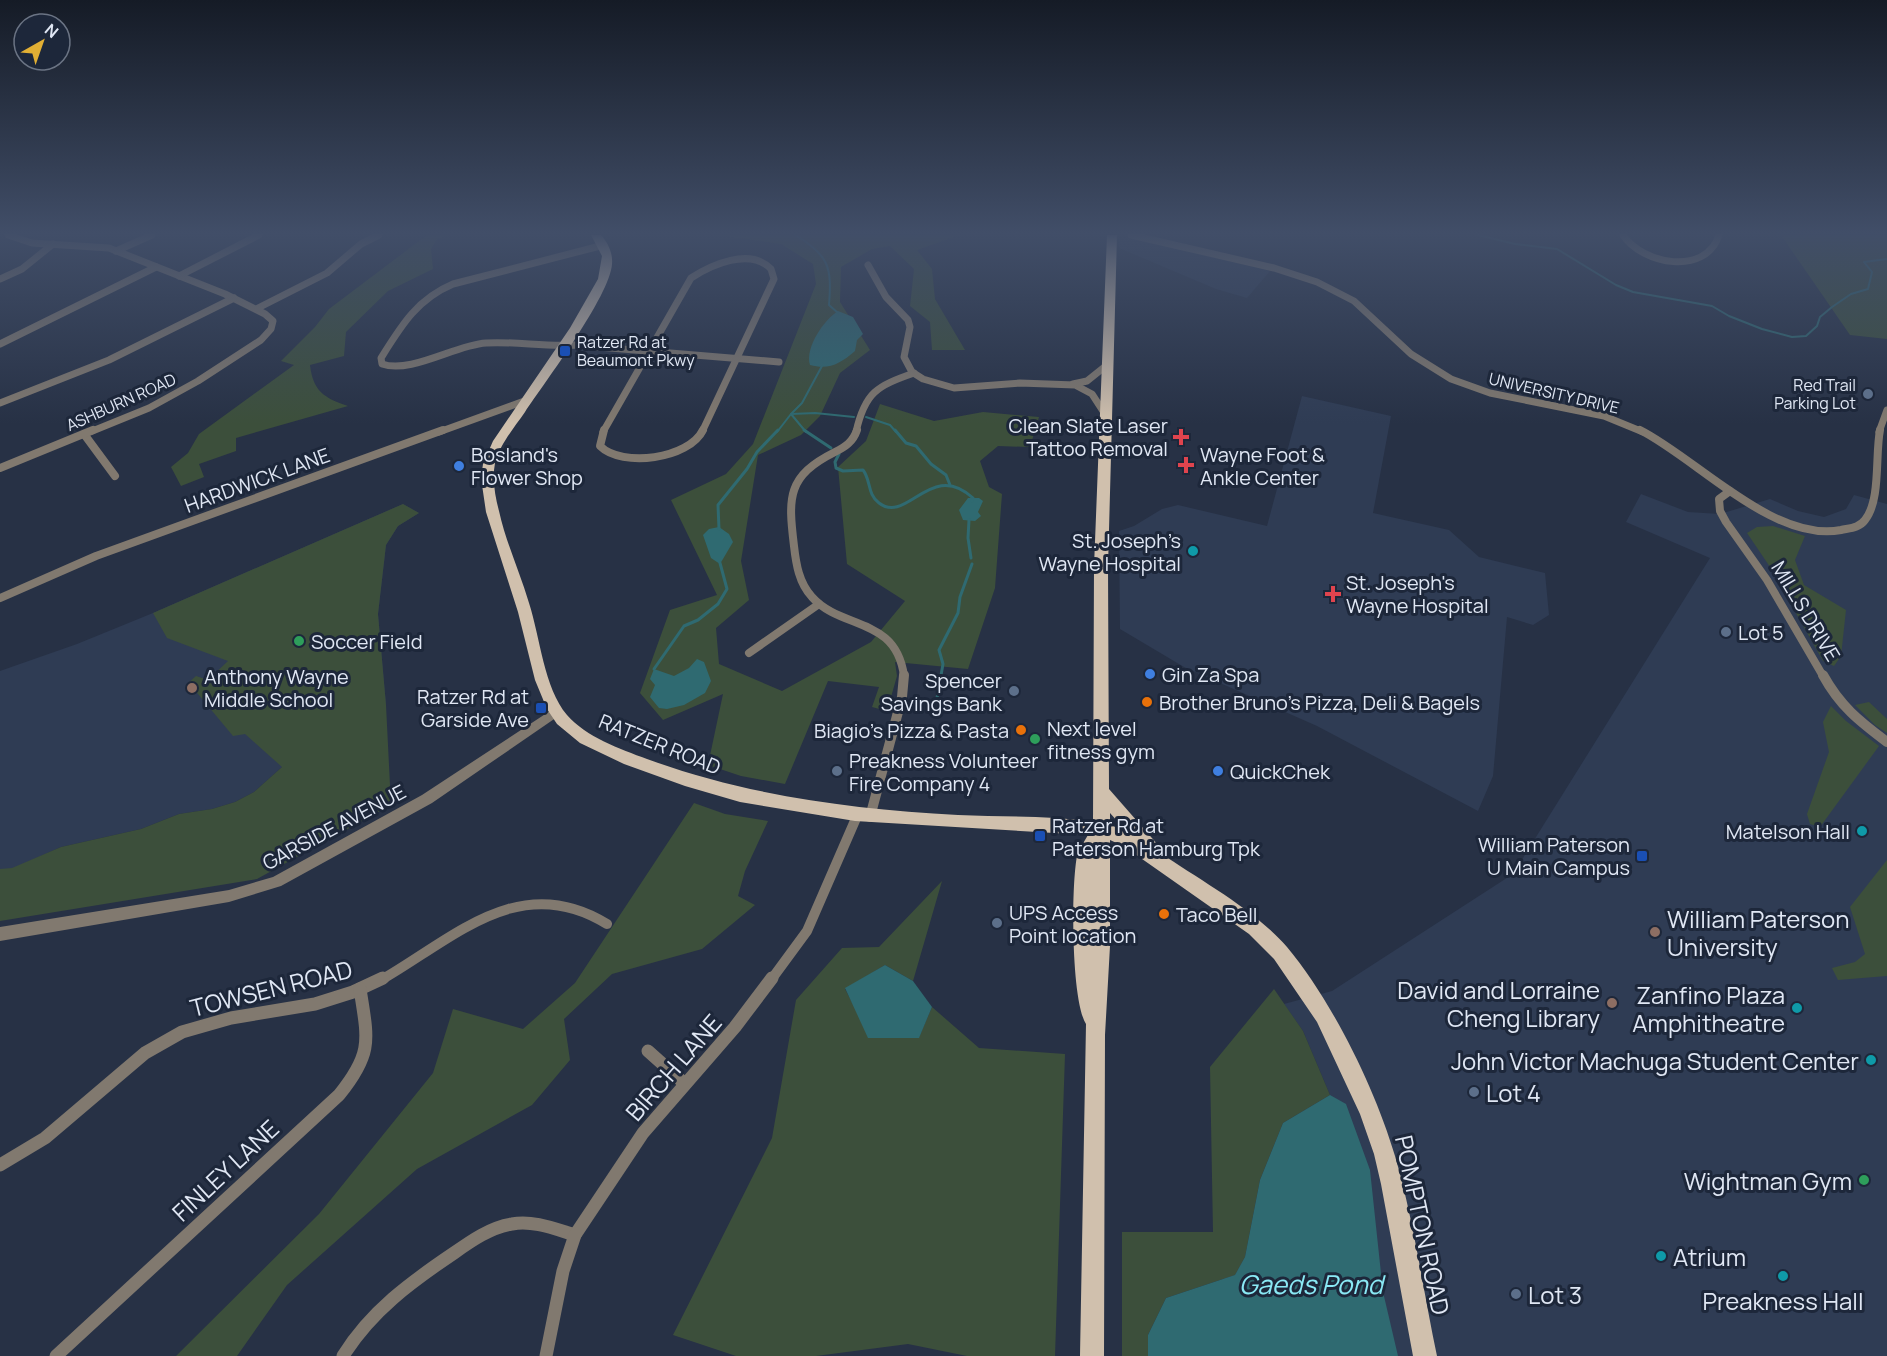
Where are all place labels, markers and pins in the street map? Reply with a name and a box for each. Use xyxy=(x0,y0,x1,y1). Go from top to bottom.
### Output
place label: Ratzer Rd at Beaumont Pkwy xyxy=(577,331,695,371)
marker: Ratzer Rd at Beaumont Pkwy xyxy=(558,344,572,358)
place label: Red Trail Parking Lot xyxy=(1774,374,1856,414)
marker: Red Trail Parking Lot xyxy=(1861,387,1875,401)
place label: Clean Slate Laser Tattoo Removal xyxy=(1008,412,1168,462)
marker: Clean Slate Laser Tattoo Removal xyxy=(1172,428,1190,446)
place label: Bosland's Flower Shop xyxy=(471,441,583,491)
place label: Wayne Foot & Ankle Center xyxy=(1200,441,1325,491)
marker: Wayne Foot & Ankle Center xyxy=(1177,456,1195,474)
marker: Bosland's Flower Shop xyxy=(452,459,466,473)
place label: St. Joseph’s Wayne Hospital xyxy=(1038,527,1181,577)
marker: St. Joseph’s Wayne Hospital xyxy=(1186,544,1200,558)
place label: St. Joseph's Wayne Hospital xyxy=(1346,569,1489,619)
marker: St. Joseph's Wayne Hospital xyxy=(1324,585,1342,603)
place label: Lot 5 xyxy=(1738,619,1784,646)
marker: Lot 5 xyxy=(1719,625,1733,639)
place label: Soccer Field xyxy=(311,628,423,655)
marker: Soccer Field xyxy=(292,634,306,648)
place label: Gin Za Spa xyxy=(1162,661,1259,688)
place label: Anthony Wayne Middle School xyxy=(204,663,349,713)
place label: Spencer Savings Bank xyxy=(881,667,1003,717)
marker: Gin Za Spa xyxy=(1143,667,1157,681)
marker: Anthony Wayne Middle School xyxy=(185,681,199,695)
place label: Ratzer Rd at Garside Ave xyxy=(417,683,529,733)
marker: Spencer Savings Bank xyxy=(1007,684,1021,698)
place label: Brother Bruno's Pizza, Deli & Bagels xyxy=(1159,689,1480,716)
marker: Brother Bruno's Pizza, Deli & Bagels xyxy=(1140,695,1154,709)
marker: Ratzer Rd at Garside Ave xyxy=(534,701,548,715)
place label: Next level fitness gym xyxy=(1047,715,1155,765)
place label: Biagio's Pizza & Pasta xyxy=(814,717,1009,744)
marker: Biagio's Pizza & Pasta xyxy=(1014,723,1028,737)
marker: Next level fitness gym xyxy=(1028,732,1042,746)
place label: Preakness Volunteer Fire Company 4 xyxy=(849,747,1038,797)
place label: QuickChek xyxy=(1230,758,1331,785)
marker: Preakness Volunteer Fire Company 4 xyxy=(830,764,844,778)
marker: QuickChek xyxy=(1211,764,1225,778)
place label: Ratzer Rd at Paterson Hamburg Tpk xyxy=(1052,812,1261,862)
place label: Matelson Hall xyxy=(1726,818,1850,845)
marker: Matelson Hall xyxy=(1855,824,1869,838)
marker: Ratzer Rd at Paterson Hamburg Tpk xyxy=(1033,829,1047,843)
place label: William Paterson U Main Campus xyxy=(1478,831,1630,881)
marker: William Paterson U Main Campus xyxy=(1635,849,1649,863)
place label: UPS Access Point location xyxy=(1009,899,1136,949)
place label: Taco Bell xyxy=(1176,901,1258,928)
place label: William Paterson University xyxy=(1667,902,1850,963)
marker: Taco Bell xyxy=(1157,907,1171,921)
marker: UPS Access Point location xyxy=(990,916,1004,930)
marker: William Paterson University xyxy=(1648,925,1662,939)
place label: David and Lorraine Cheng Library xyxy=(1397,973,1600,1034)
place label: Zanfino Plaza Amphitheatre xyxy=(1632,978,1785,1039)
marker: David and Lorraine Cheng Library xyxy=(1605,996,1619,1010)
marker: Zanfino Plaza Amphitheatre xyxy=(1790,1001,1804,1015)
place label: John Victor Machuga Student Center xyxy=(1451,1044,1859,1077)
marker: John Victor Machuga Student Center xyxy=(1864,1053,1878,1067)
place label: Lot 4 xyxy=(1486,1076,1541,1109)
marker: Lot 4 xyxy=(1467,1085,1481,1099)
place label: Wightman Gym xyxy=(1684,1164,1852,1197)
marker: Wightman Gym xyxy=(1857,1173,1871,1187)
place label: Atrium xyxy=(1673,1240,1746,1273)
marker: Atrium xyxy=(1654,1249,1668,1263)
marker: Preakness Hall xyxy=(1776,1269,1790,1283)
place label: Lot 3 xyxy=(1528,1278,1582,1311)
place label: Preakness Hall xyxy=(1702,1284,1864,1317)
marker: Lot 3 xyxy=(1509,1287,1523,1301)

